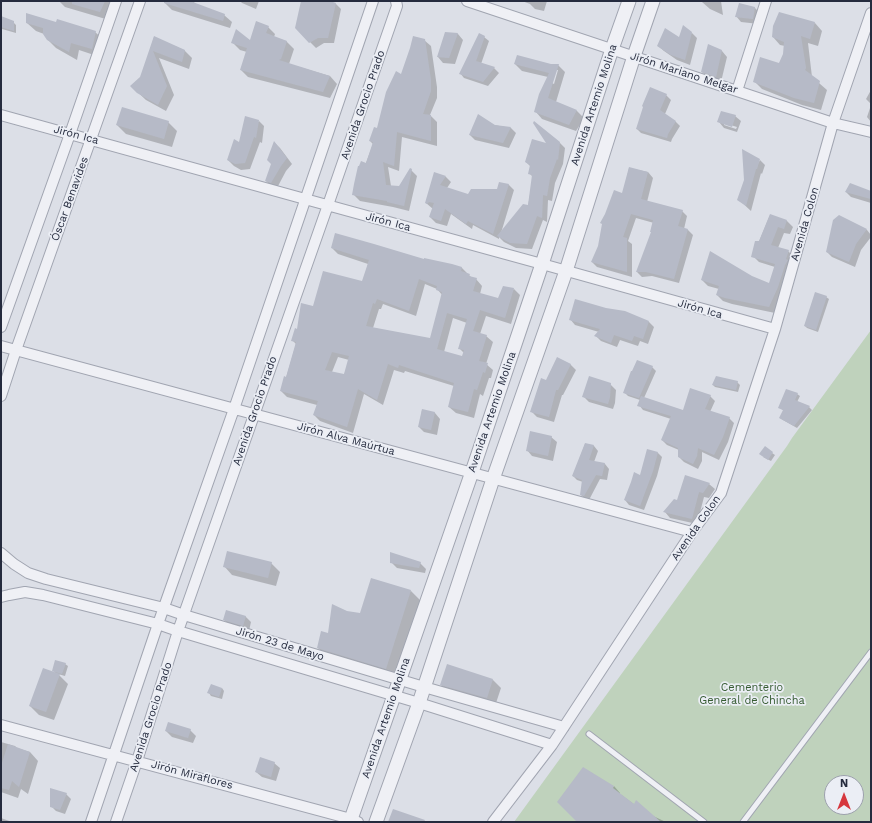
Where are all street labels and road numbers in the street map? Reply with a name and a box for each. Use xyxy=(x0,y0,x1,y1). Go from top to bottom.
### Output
street label: Avenida Artemio Molina xyxy=(568,43,620,167)
street label: Avenida Grocio Prado xyxy=(338,49,388,161)
street label: Jirón Mariano Melgar xyxy=(628,49,740,97)
street label: Jirón Ica xyxy=(52,123,100,147)
street label: Óscar Benavides xyxy=(49,155,91,243)
street label: Avenida Colon xyxy=(788,185,822,263)
street label: Jirón Ica xyxy=(364,210,412,234)
street label: Jirón Ica xyxy=(676,296,724,322)
street label: Avenida Artemio Molina xyxy=(465,350,519,474)
street label: Avenida Grocio Prado xyxy=(230,355,280,467)
street label: Jirón Alva Maúrtua xyxy=(296,420,396,458)
street label: Avenida Colon xyxy=(669,493,723,563)
street label: Jirón 23 de Mayo xyxy=(234,624,326,664)
street label: Avenida Artemio Molina xyxy=(359,656,413,780)
street label: Avenida Grocio Prado xyxy=(127,660,175,774)
street label: Jirón Miraflores xyxy=(150,758,234,792)

